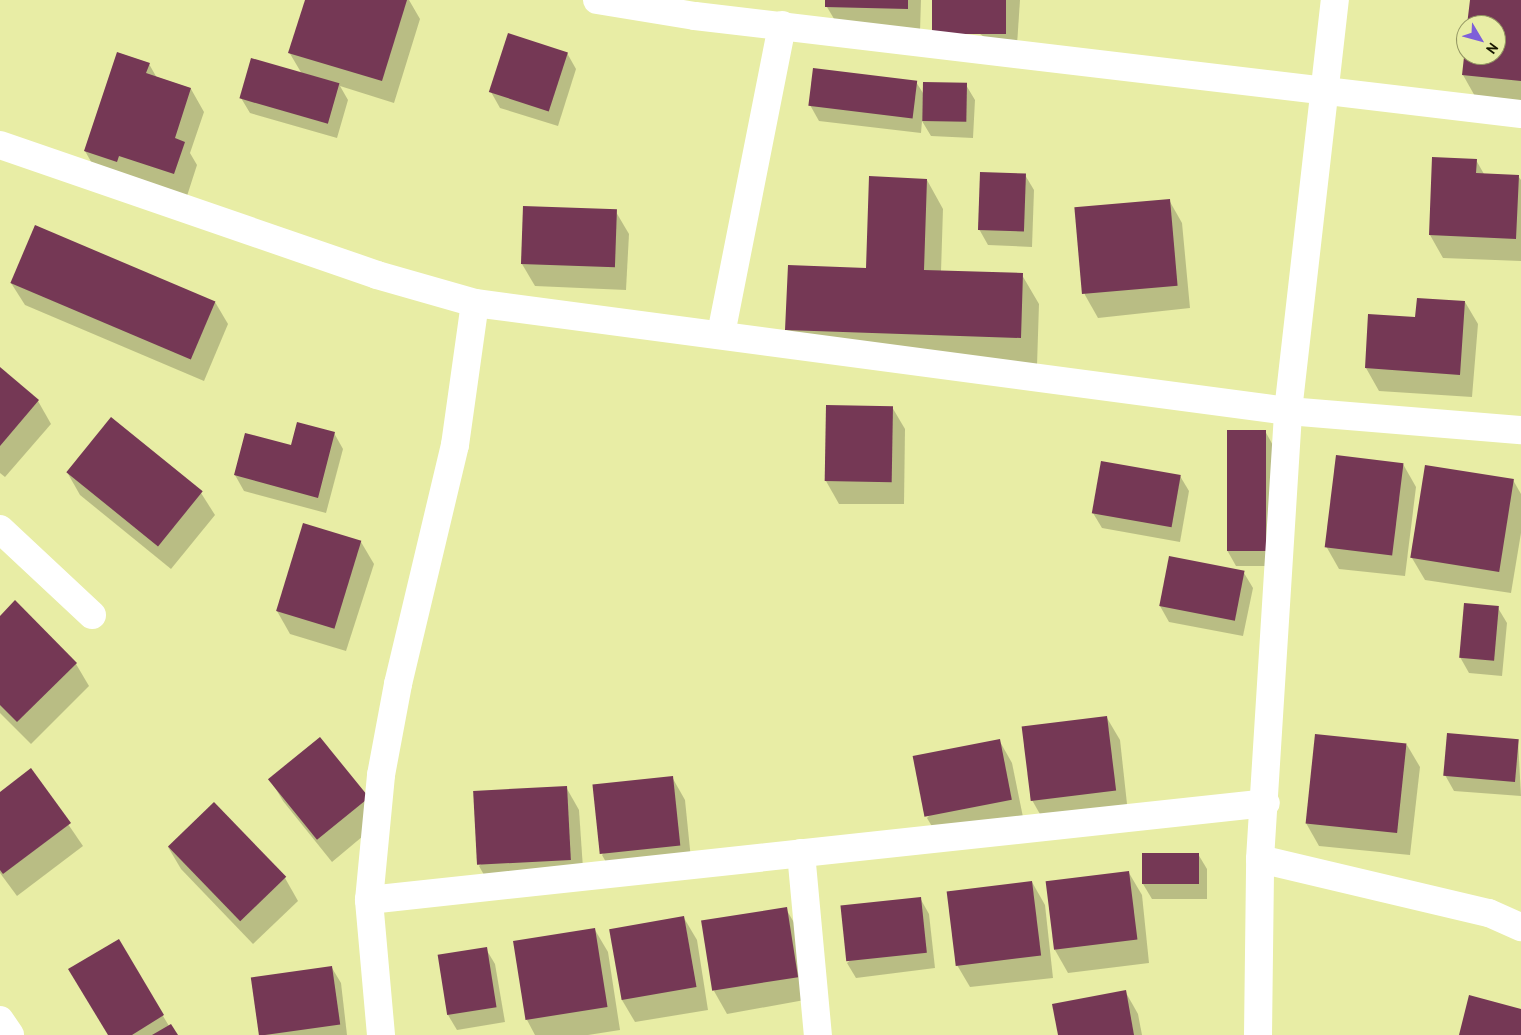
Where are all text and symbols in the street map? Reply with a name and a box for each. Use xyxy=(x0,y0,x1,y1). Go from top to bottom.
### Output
north arrow xyxy=(1456,15,1506,65)
text: N xyxy=(1482,39,1502,58)

